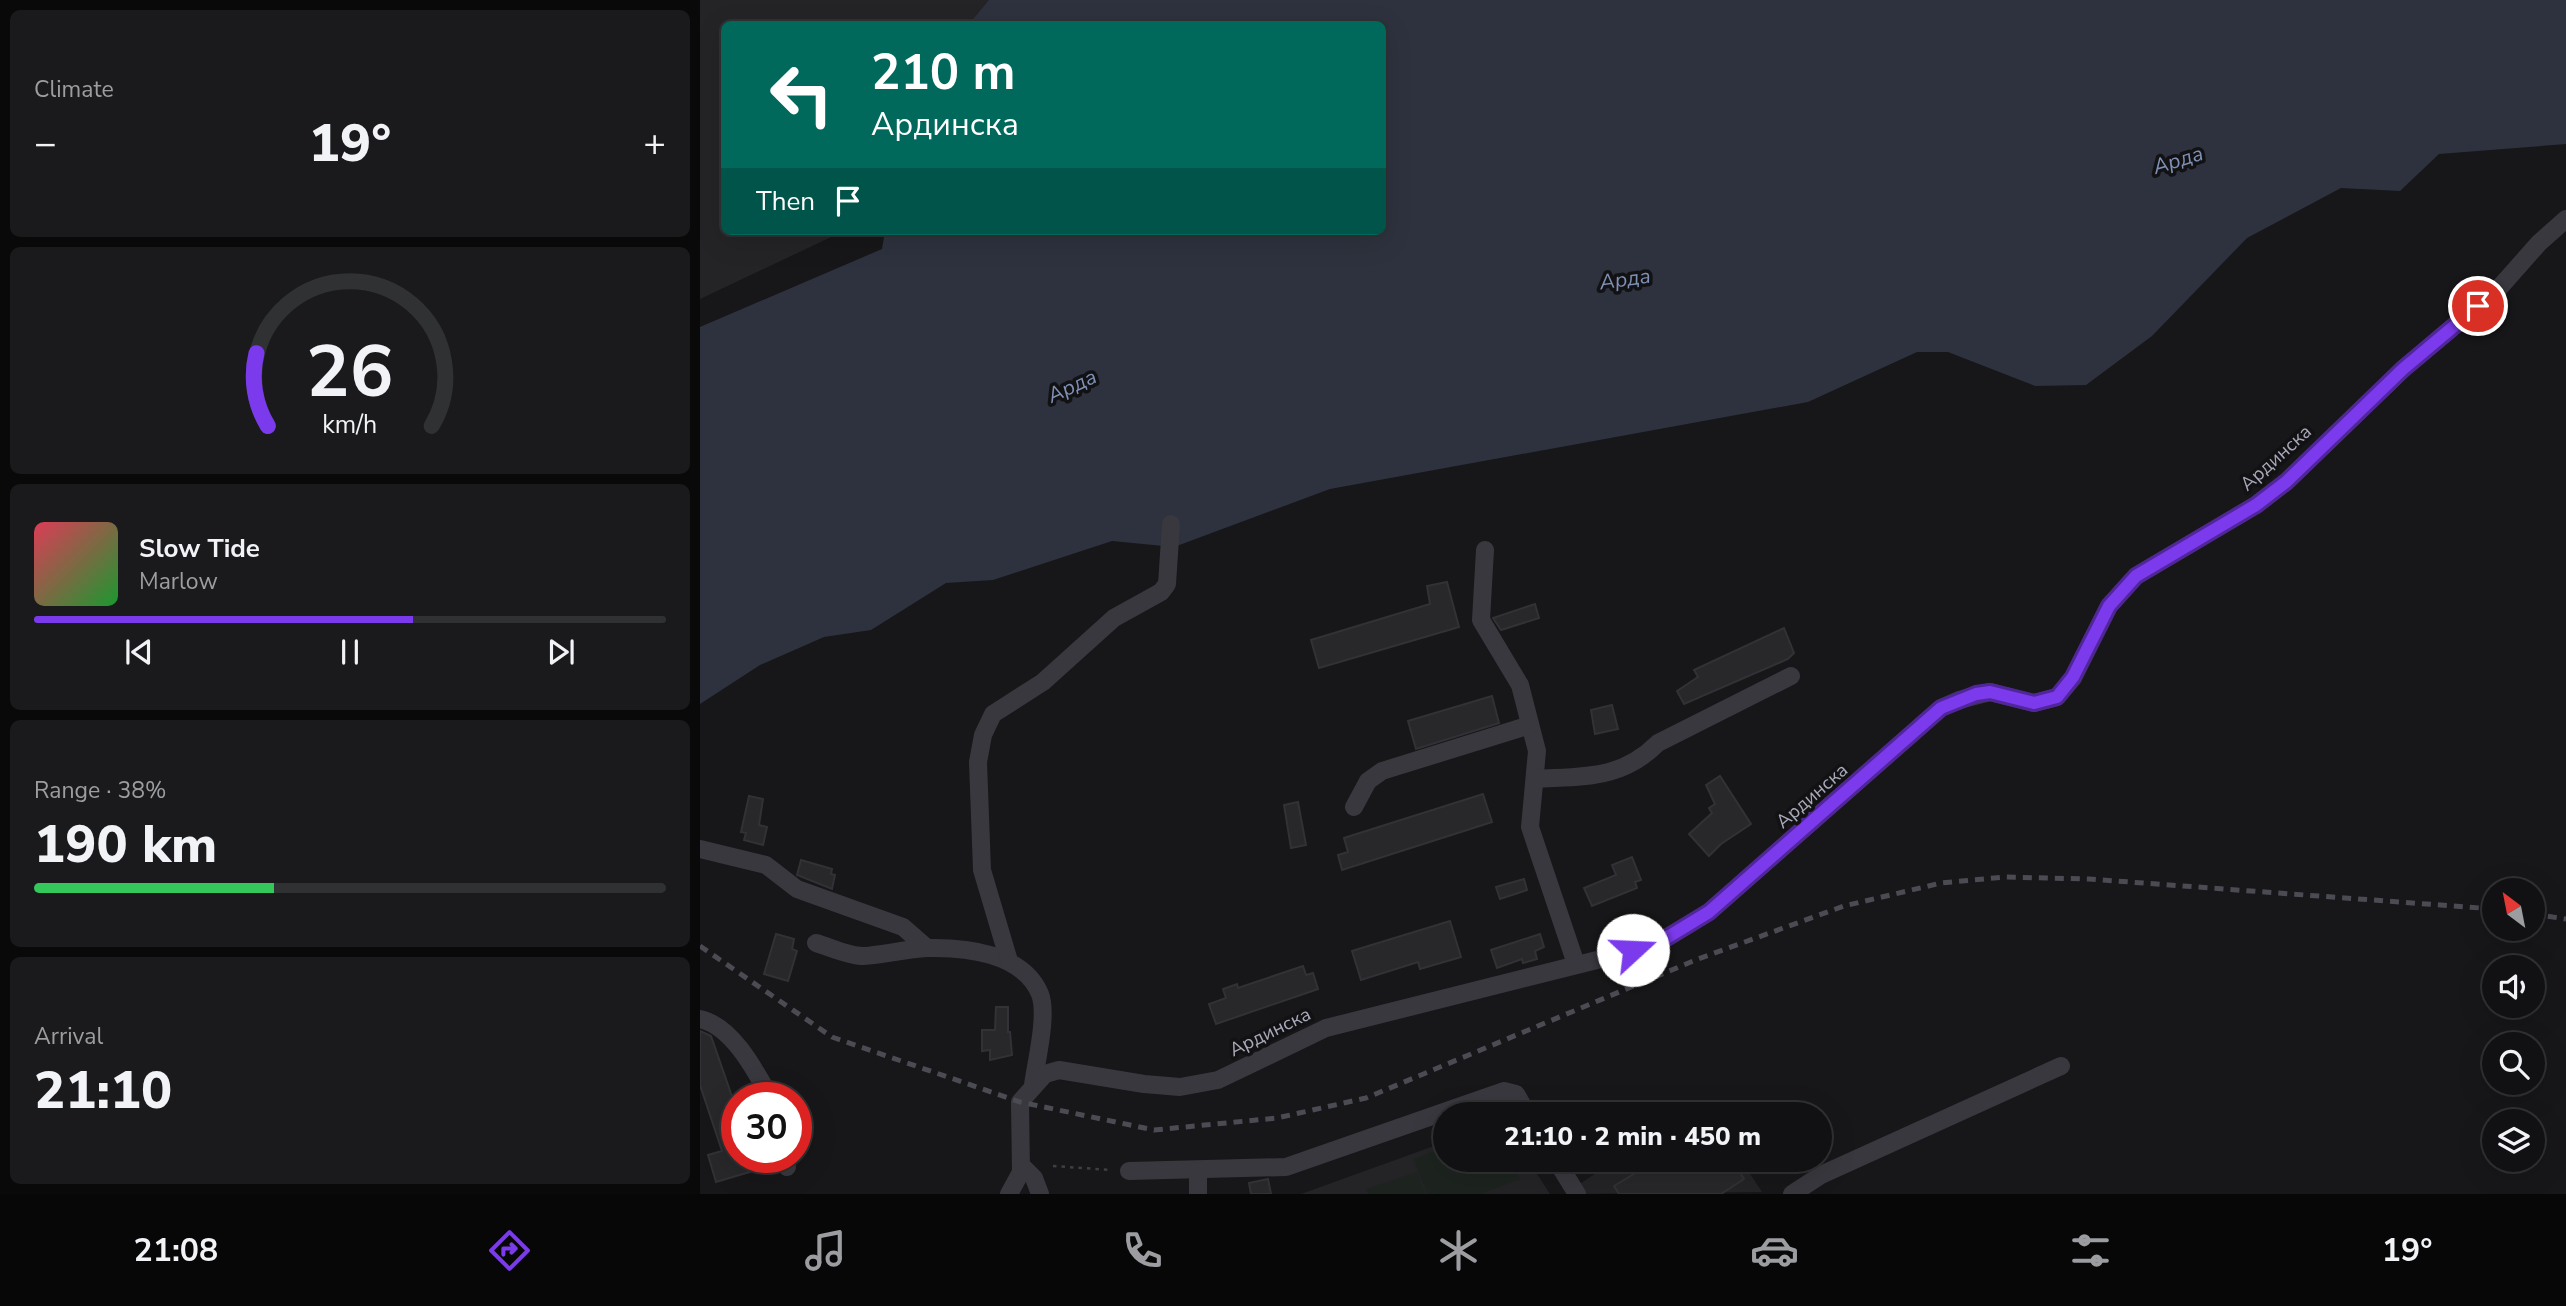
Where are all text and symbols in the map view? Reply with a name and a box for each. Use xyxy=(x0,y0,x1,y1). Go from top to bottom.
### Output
text: 210 m xyxy=(871,39,1015,106)
icon: left xyxy=(756,49,847,140)
text: Climate xyxy=(34,74,114,105)
text: Ардинска xyxy=(871,103,1019,146)
text: 19° xyxy=(309,108,391,179)
text: − xyxy=(34,118,57,169)
text: + xyxy=(643,118,666,169)
water label: Арда xyxy=(2148,139,2207,181)
icon: arrive xyxy=(829,182,867,220)
text: Then xyxy=(756,184,815,219)
water label: Арда xyxy=(1597,262,1652,297)
pin xyxy=(2448,276,2508,336)
icon: arrive xyxy=(2459,287,2497,325)
text: 26 xyxy=(306,323,394,423)
water label: Арда xyxy=(1042,362,1101,410)
text: km/h xyxy=(322,408,378,442)
street label: Ардинска xyxy=(2235,419,2317,497)
text: Slow Tide xyxy=(139,531,260,566)
text: Marlow xyxy=(139,566,218,597)
icon: previous xyxy=(120,633,158,671)
icon: pause xyxy=(331,633,369,671)
icon: next xyxy=(542,633,580,671)
street label: Ардинска xyxy=(1770,757,1854,835)
text: Range · 38% xyxy=(34,775,166,806)
text: 190 km xyxy=(34,809,217,880)
north arrow xyxy=(2482,878,2544,942)
map controls xyxy=(2482,878,2545,1172)
position arrow xyxy=(1596,913,1670,987)
button: sound xyxy=(2482,955,2545,1018)
street label: Ардинска xyxy=(1225,1001,1315,1063)
text: Arrival xyxy=(34,1021,103,1052)
button: search xyxy=(2482,1032,2545,1095)
text: 21:10 xyxy=(34,1055,172,1126)
speed limit sign: 30 xyxy=(721,1082,812,1173)
button: layers xyxy=(2482,1109,2545,1172)
text: 21:10 · 2 min · 450 m xyxy=(1504,1119,1761,1154)
icon: directions xyxy=(485,1226,534,1275)
icon: music xyxy=(801,1226,850,1275)
icon: phone xyxy=(1118,1226,1167,1275)
icon: climate xyxy=(1434,1226,1483,1275)
icon: car xyxy=(1750,1226,1799,1275)
icon: filters xyxy=(2066,1226,2115,1275)
text: 21:08 xyxy=(134,1229,218,1272)
text: 19° xyxy=(2382,1229,2432,1272)

